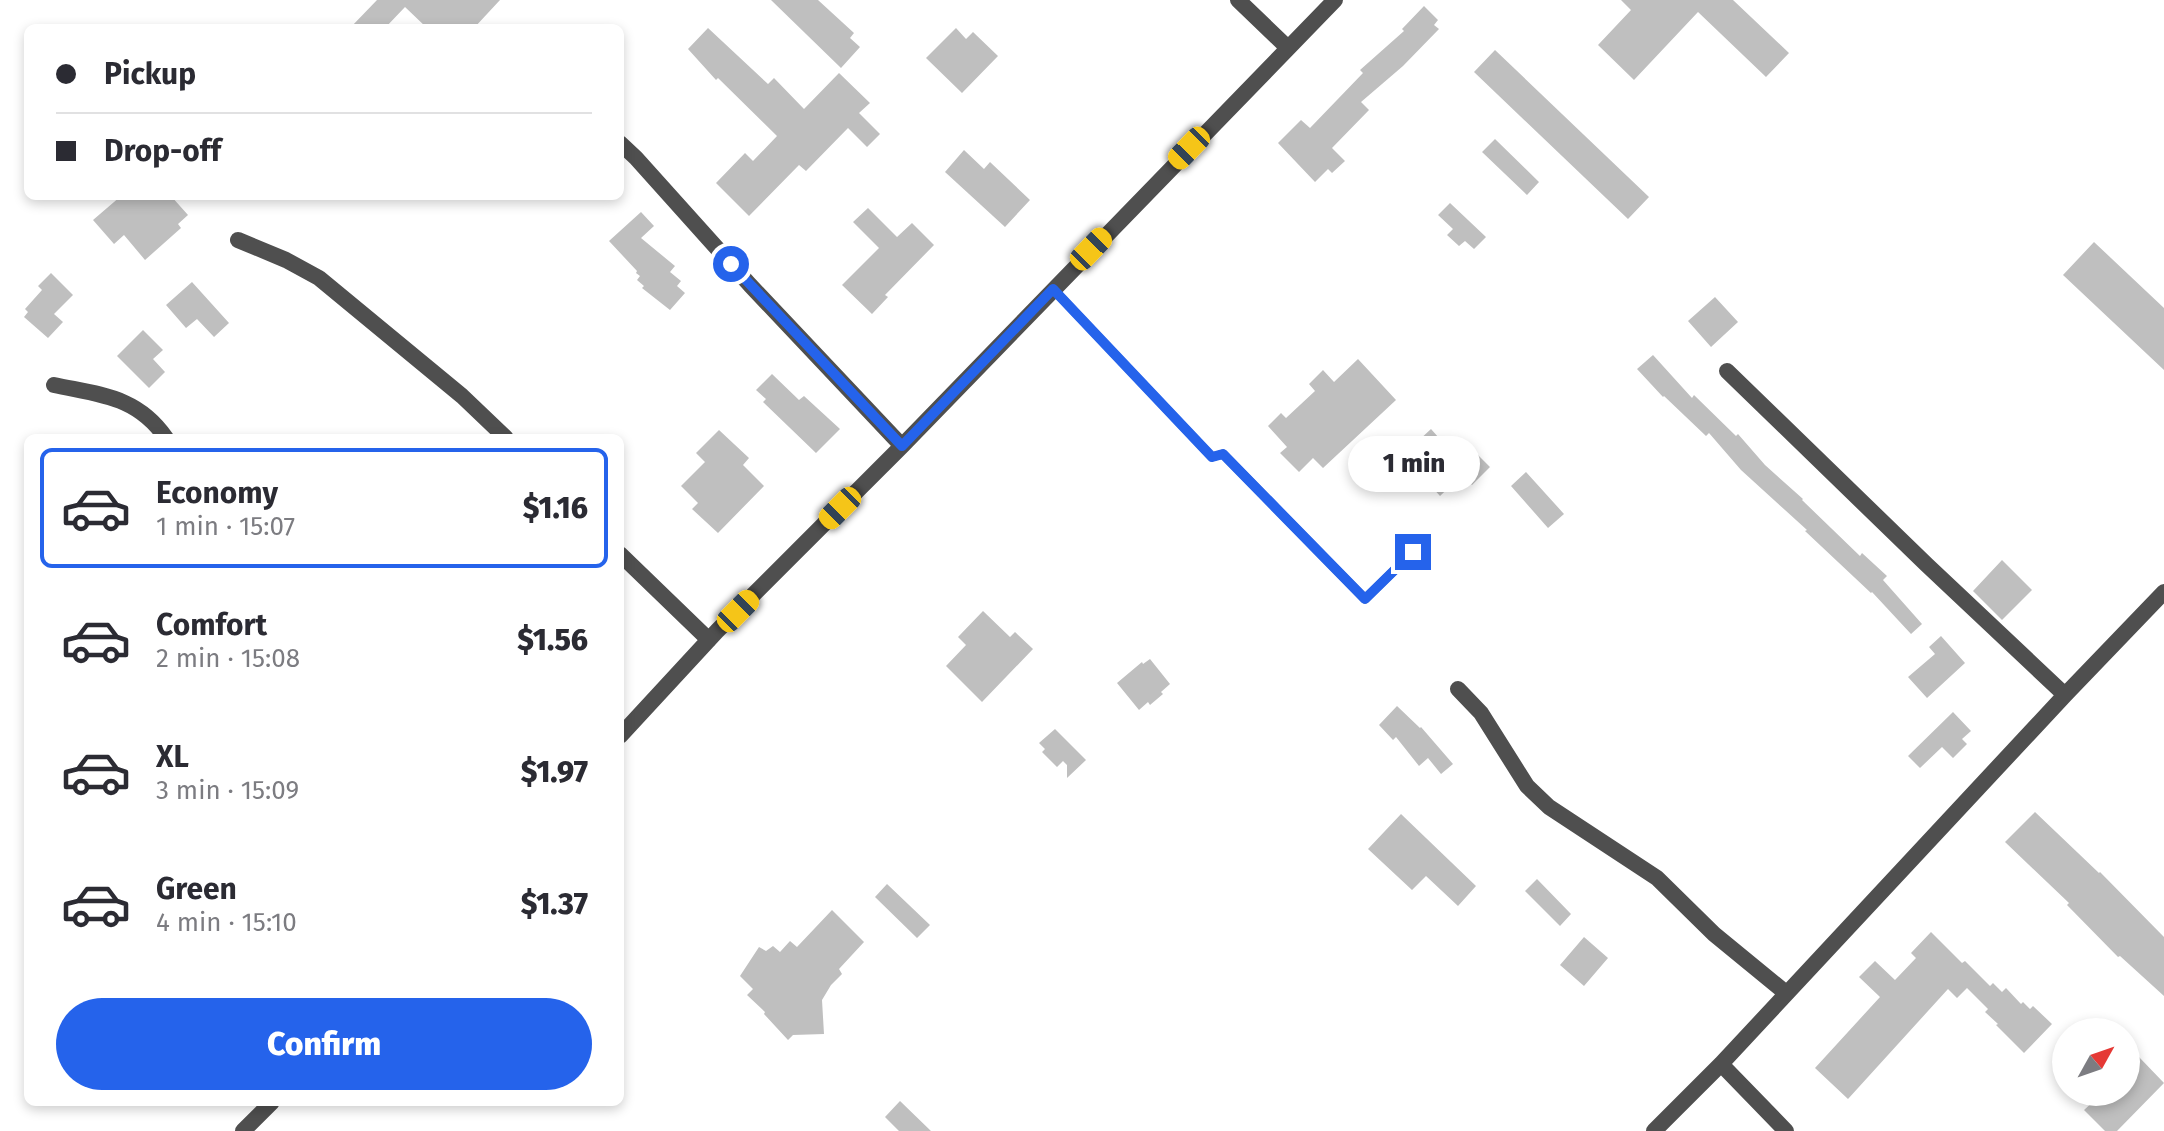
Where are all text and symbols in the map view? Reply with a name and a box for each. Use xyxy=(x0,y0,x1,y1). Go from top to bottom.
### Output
text: Pickup xyxy=(104,56,196,92)
car xyxy=(1164,122,1214,174)
text: Drop-off xyxy=(104,133,221,169)
car xyxy=(1066,223,1116,275)
route start xyxy=(713,246,749,282)
callout: 1 min xyxy=(1347,436,1479,492)
text: 1 min xyxy=(1383,448,1445,479)
icon: car xyxy=(60,472,132,544)
text: Economy xyxy=(156,475,278,511)
car xyxy=(815,483,865,533)
text: $1.16 xyxy=(523,490,588,526)
text: 1 min · 15:07 xyxy=(156,511,295,542)
route end xyxy=(1395,534,1431,570)
car xyxy=(713,586,763,636)
icon: car xyxy=(60,604,132,676)
text: Comfort xyxy=(156,607,267,643)
text: $1.56 xyxy=(517,622,588,658)
text: 2 min · 15:08 xyxy=(156,643,300,674)
icon: car xyxy=(60,736,132,808)
text: XL xyxy=(156,739,189,775)
text: $1.97 xyxy=(521,754,588,790)
text: 3 min · 15:09 xyxy=(156,775,299,806)
icon: car xyxy=(60,868,132,940)
text: Green xyxy=(156,871,237,907)
text: $1.37 xyxy=(521,886,588,922)
text: 4 min · 15:10 xyxy=(156,907,297,938)
button: Confirm xyxy=(56,998,592,1090)
north arrow xyxy=(2052,1018,2140,1106)
map controls xyxy=(2052,1018,2140,1106)

